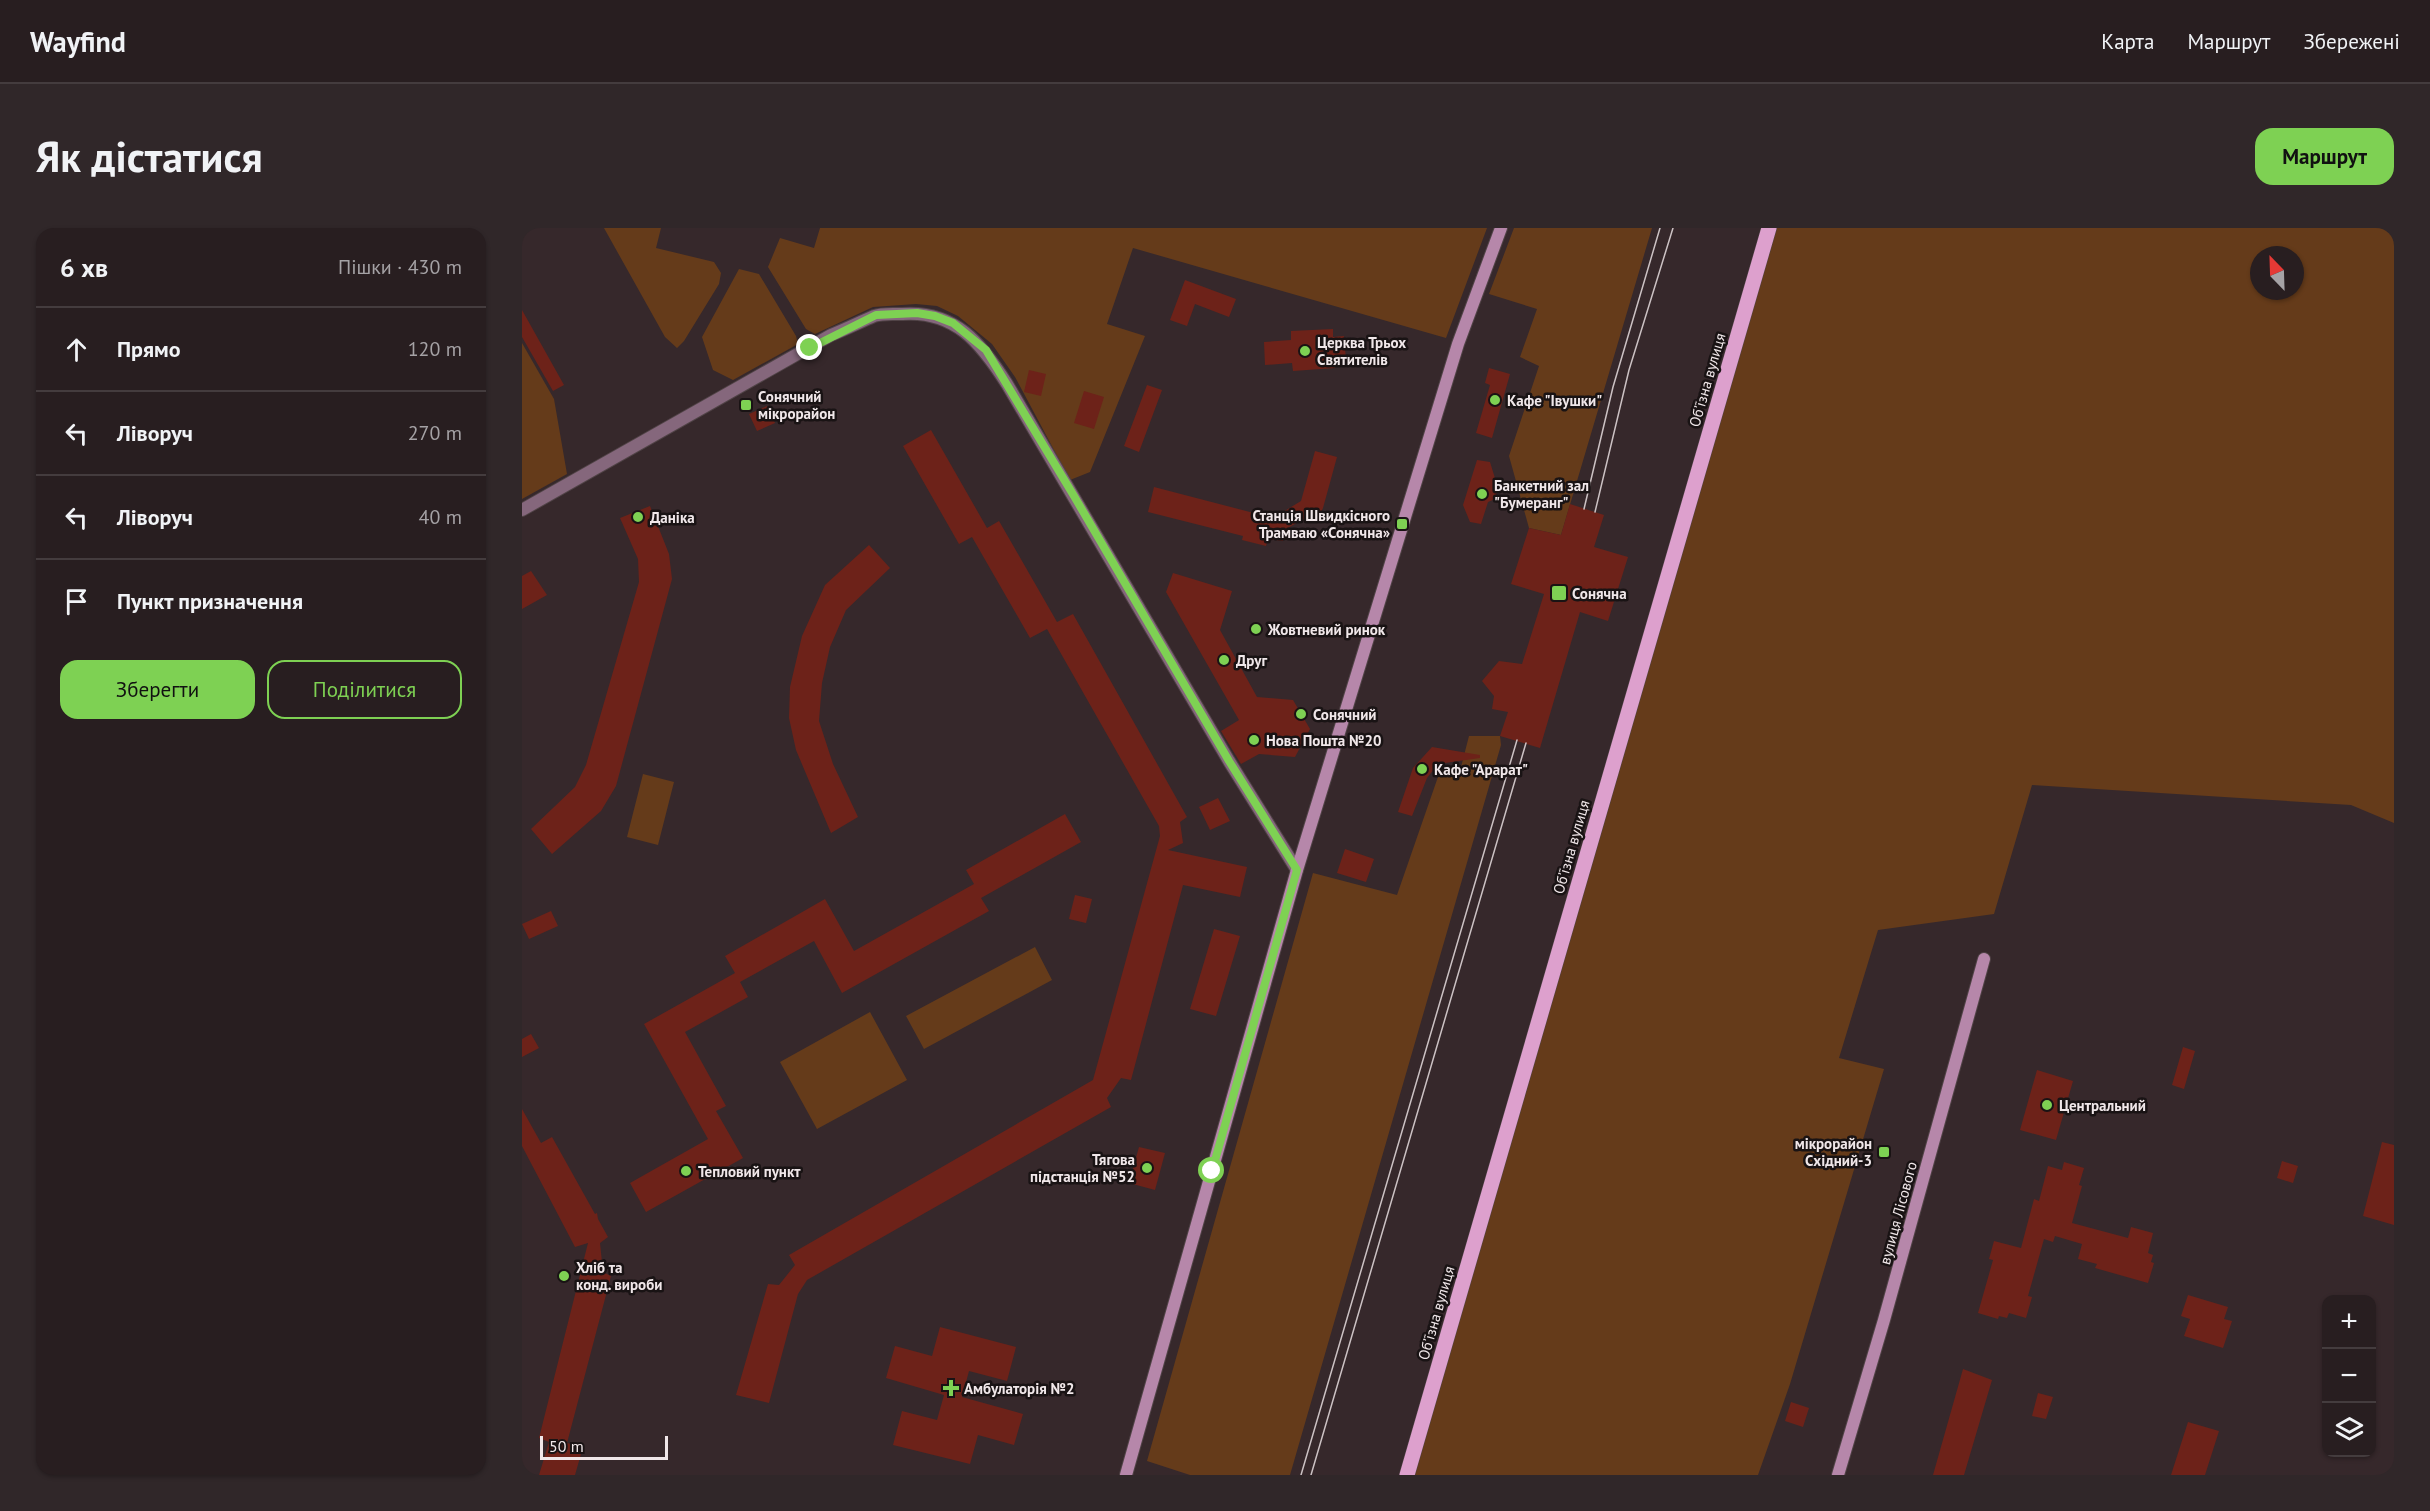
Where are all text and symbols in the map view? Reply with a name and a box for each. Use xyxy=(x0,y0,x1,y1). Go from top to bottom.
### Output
text: Wayfind xyxy=(30,23,126,60)
text: Карта xyxy=(2101,28,2154,55)
text: Маршрут xyxy=(2187,28,2270,55)
text: Збережені xyxy=(2303,28,2400,55)
button: Маршрут xyxy=(2255,128,2394,185)
text: Як дістатися xyxy=(36,129,263,184)
north arrow xyxy=(2250,246,2304,300)
text: 6 хв xyxy=(60,251,108,284)
text: Пішки · 430 m xyxy=(338,254,462,280)
street label: Обʼїзна вулиця xyxy=(1685,331,1729,429)
icon: ahead xyxy=(60,333,93,366)
place label: Церква Трьох Святителів xyxy=(1317,333,1406,369)
route end xyxy=(796,334,822,360)
text: Прямо xyxy=(117,335,180,363)
text: 120 m xyxy=(408,336,462,362)
marker: Церква Трьох Святителів xyxy=(1298,344,1312,358)
place label: Сонячний мікрорайон xyxy=(758,387,835,423)
place label: Кафе "Івушки" xyxy=(1507,391,1602,410)
marker: Кафе "Івушки" xyxy=(1488,393,1502,407)
marker: Сонячний мікрорайон xyxy=(739,398,753,412)
icon: left xyxy=(60,417,93,450)
text: Ліворуч xyxy=(117,419,193,447)
text: 270 m xyxy=(408,420,462,446)
place label: Банкетний зал "Бумеранг" xyxy=(1494,476,1589,512)
marker: Банкетний зал "Бумеранг" xyxy=(1475,487,1489,501)
icon: left xyxy=(60,501,93,534)
text: Ліворуч xyxy=(117,503,193,531)
text: 40 m xyxy=(419,504,462,530)
place label: Станцiя Швидкiсного Трамваю «Сонячна» xyxy=(1252,506,1390,542)
place label: Даніка xyxy=(650,508,695,527)
marker: Даніка xyxy=(631,510,645,524)
marker: Станцiя Швидкiсного Трамваю «Сонячна» xyxy=(1395,517,1409,531)
marker: Сонячна xyxy=(1550,584,1568,602)
place label: Сонячна xyxy=(1572,584,1627,603)
icon: arrive xyxy=(60,585,93,618)
text: Пункт призначення xyxy=(117,587,303,615)
place label: Жовтневий ринок xyxy=(1267,620,1386,639)
marker: Жовтневий ринок xyxy=(1249,622,1263,636)
place label: Друг xyxy=(1236,651,1267,670)
marker: Друг xyxy=(1217,653,1231,667)
button: Зберегти xyxy=(60,660,255,719)
button: Поділитися xyxy=(267,660,462,719)
place label: Сонячний xyxy=(1313,705,1376,724)
marker: Сонячний xyxy=(1294,707,1308,721)
place label: Нова Пошта №20 xyxy=(1266,731,1382,750)
marker: Нова Пошта №20 xyxy=(1247,733,1261,747)
place label: Кафе "Арарат" xyxy=(1434,760,1528,779)
marker: Кафе "Арарат" xyxy=(1415,762,1429,776)
street label: Обʼїзна вулиця xyxy=(1549,798,1593,896)
place label: Центральний xyxy=(2059,1096,2146,1115)
marker: Центральний xyxy=(2040,1098,2054,1112)
place label: мікрорайон Східний-3 xyxy=(1795,1134,1872,1170)
marker: мікрорайон Східний-3 xyxy=(1877,1145,1891,1159)
place label: Тягова підстанція №52 xyxy=(1030,1150,1135,1186)
route start xyxy=(1198,1157,1224,1183)
street label: вулиця Лісового xyxy=(1875,1159,1921,1267)
marker: Тягова підстанція №52 xyxy=(1140,1161,1154,1175)
place label: Тепловий пункт xyxy=(698,1162,801,1181)
marker: Тепловий пункт xyxy=(679,1164,693,1178)
place label: Хліб та конд. вироби xyxy=(576,1258,662,1294)
street label: Обʼїзна вулиця xyxy=(1414,1264,1458,1362)
marker: Хліб та конд. вироби xyxy=(557,1269,571,1283)
map controls xyxy=(2322,1295,2376,1457)
button: + xyxy=(2322,1295,2376,1349)
button: − xyxy=(2322,1349,2376,1403)
marker: Амбулаторія №2 xyxy=(942,1379,960,1397)
place label: Амбулаторія №2 xyxy=(964,1379,1075,1398)
button: layers xyxy=(2322,1403,2376,1457)
scale bar xyxy=(540,1433,668,1460)
text: 50 m xyxy=(549,1436,584,1456)

